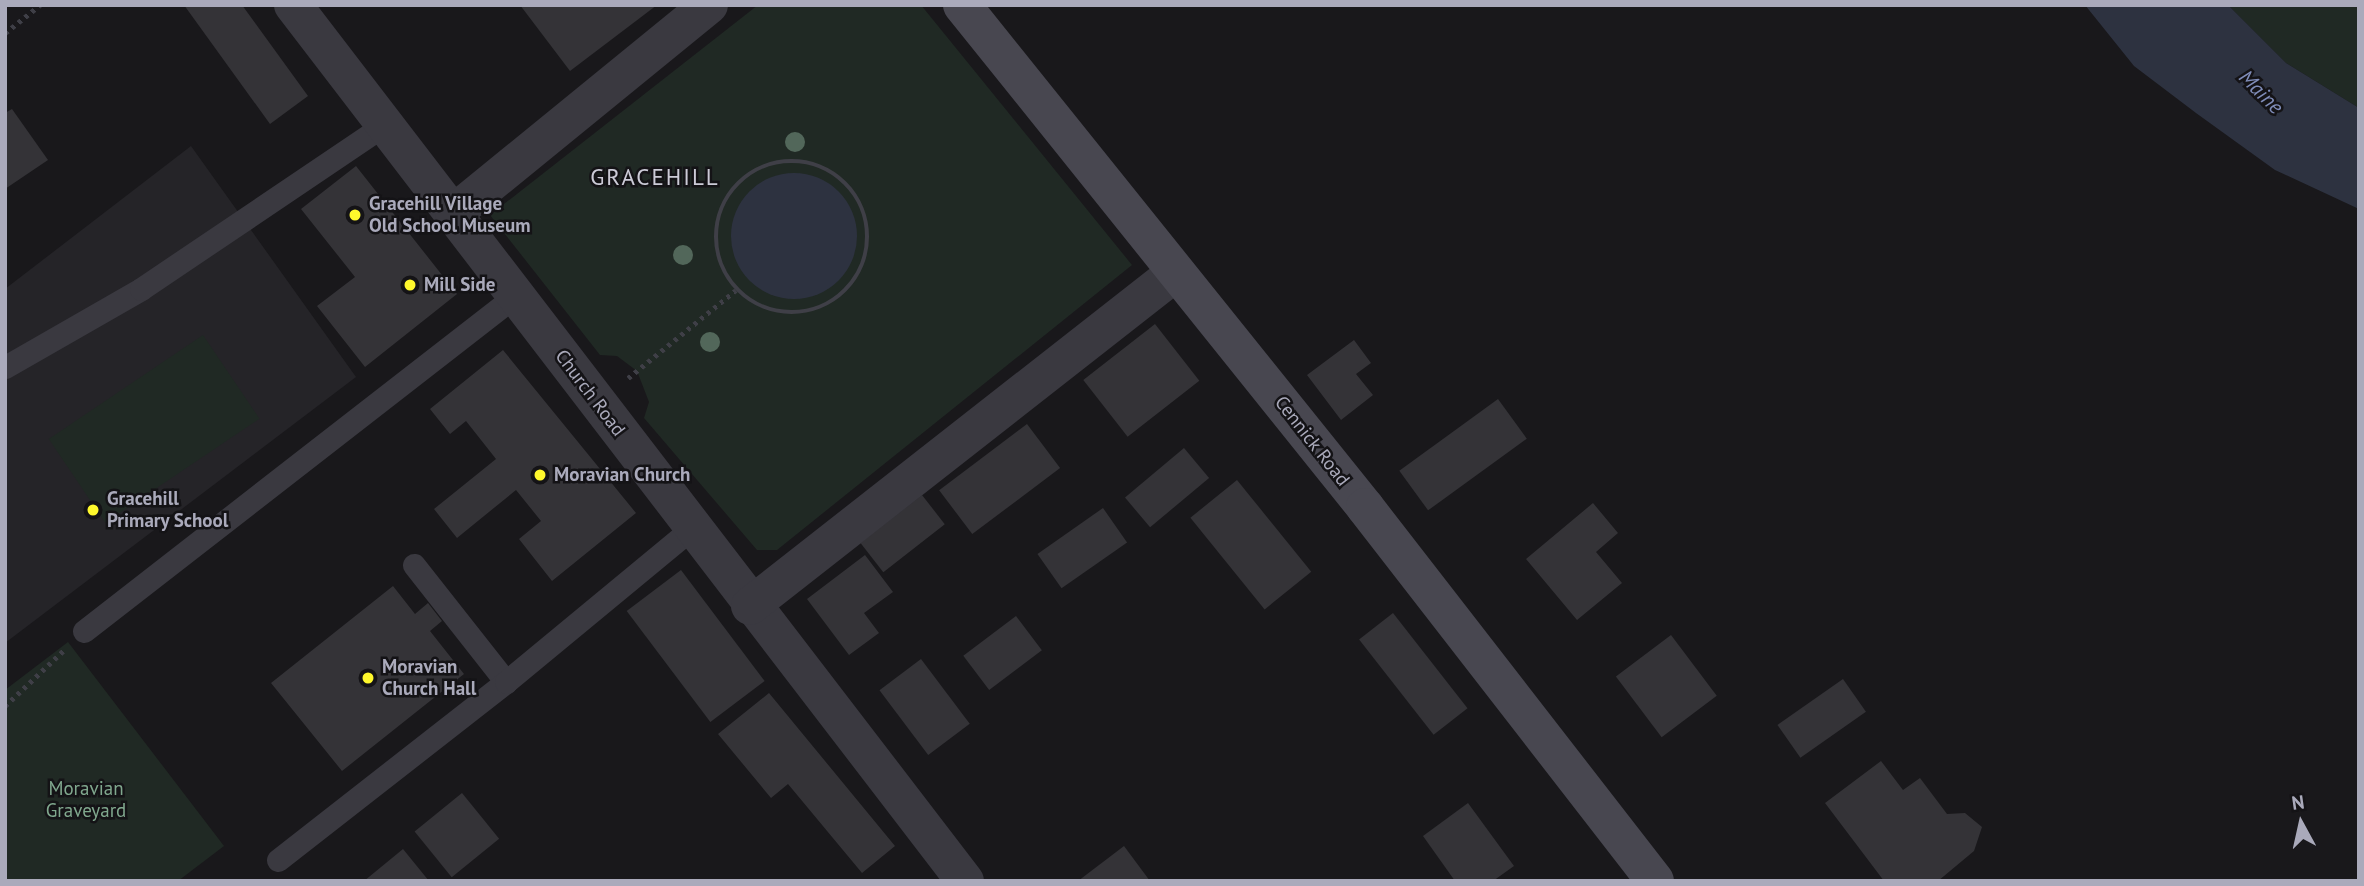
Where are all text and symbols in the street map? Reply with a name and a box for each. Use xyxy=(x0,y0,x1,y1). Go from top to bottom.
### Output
water label: Maine xyxy=(2234,65,2288,119)
district label: GRACEHILL xyxy=(591,163,719,191)
place label: Gracehill Village Old School Museum xyxy=(369,193,530,237)
marker: Gracehill Village Old School Museum xyxy=(347,207,363,223)
place label: Mill Side xyxy=(424,274,495,296)
marker: Mill Side xyxy=(402,277,418,293)
street label: Church Road xyxy=(550,345,630,441)
street label: Cennick Road xyxy=(1270,391,1354,491)
place label: Moravian Church xyxy=(554,464,691,486)
marker: Moravian Church xyxy=(532,467,548,483)
place label: Gracehill Primary School xyxy=(107,488,229,532)
marker: Gracehill Primary School xyxy=(85,502,101,518)
place label: Moravian Church Hall xyxy=(382,656,476,700)
marker: Moravian Church Hall xyxy=(360,670,376,686)
park label: Moravian Graveyard xyxy=(46,778,126,822)
north arrow xyxy=(2266,788,2336,858)
text: N xyxy=(2290,789,2306,815)

